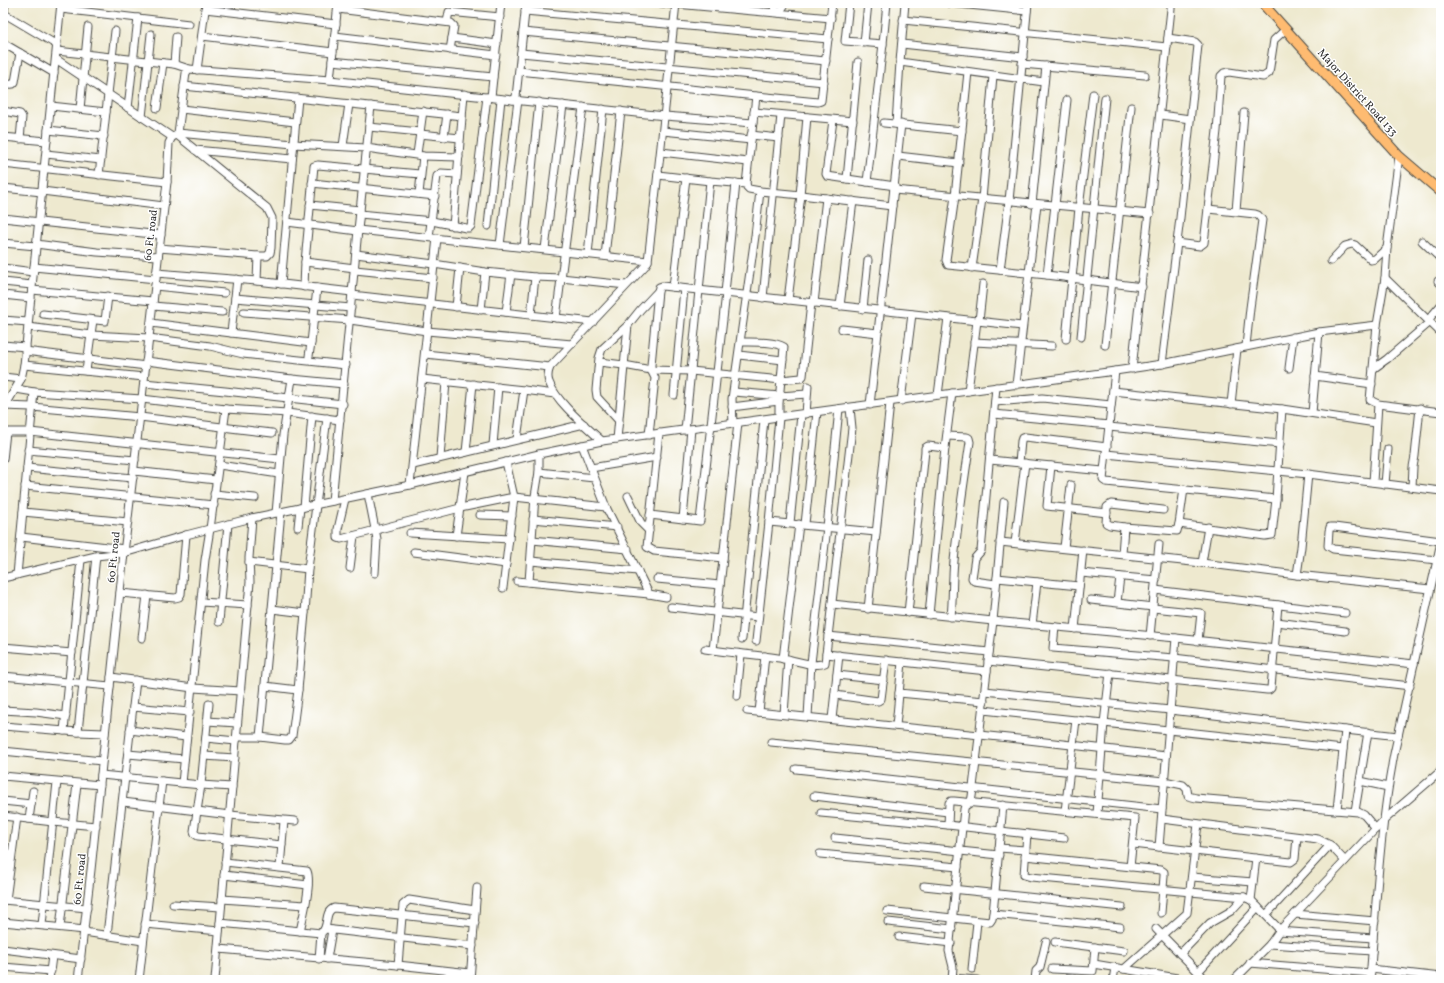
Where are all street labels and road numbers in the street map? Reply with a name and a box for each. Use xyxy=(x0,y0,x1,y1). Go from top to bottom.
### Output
street label: Major District Road 133 xyxy=(1314,46,1400,140)
street label: 60 Ft. road xyxy=(141,209,162,262)
street label: 60 Ft. road xyxy=(104,531,125,583)
street label: 60 Ft. road xyxy=(70,853,91,905)

